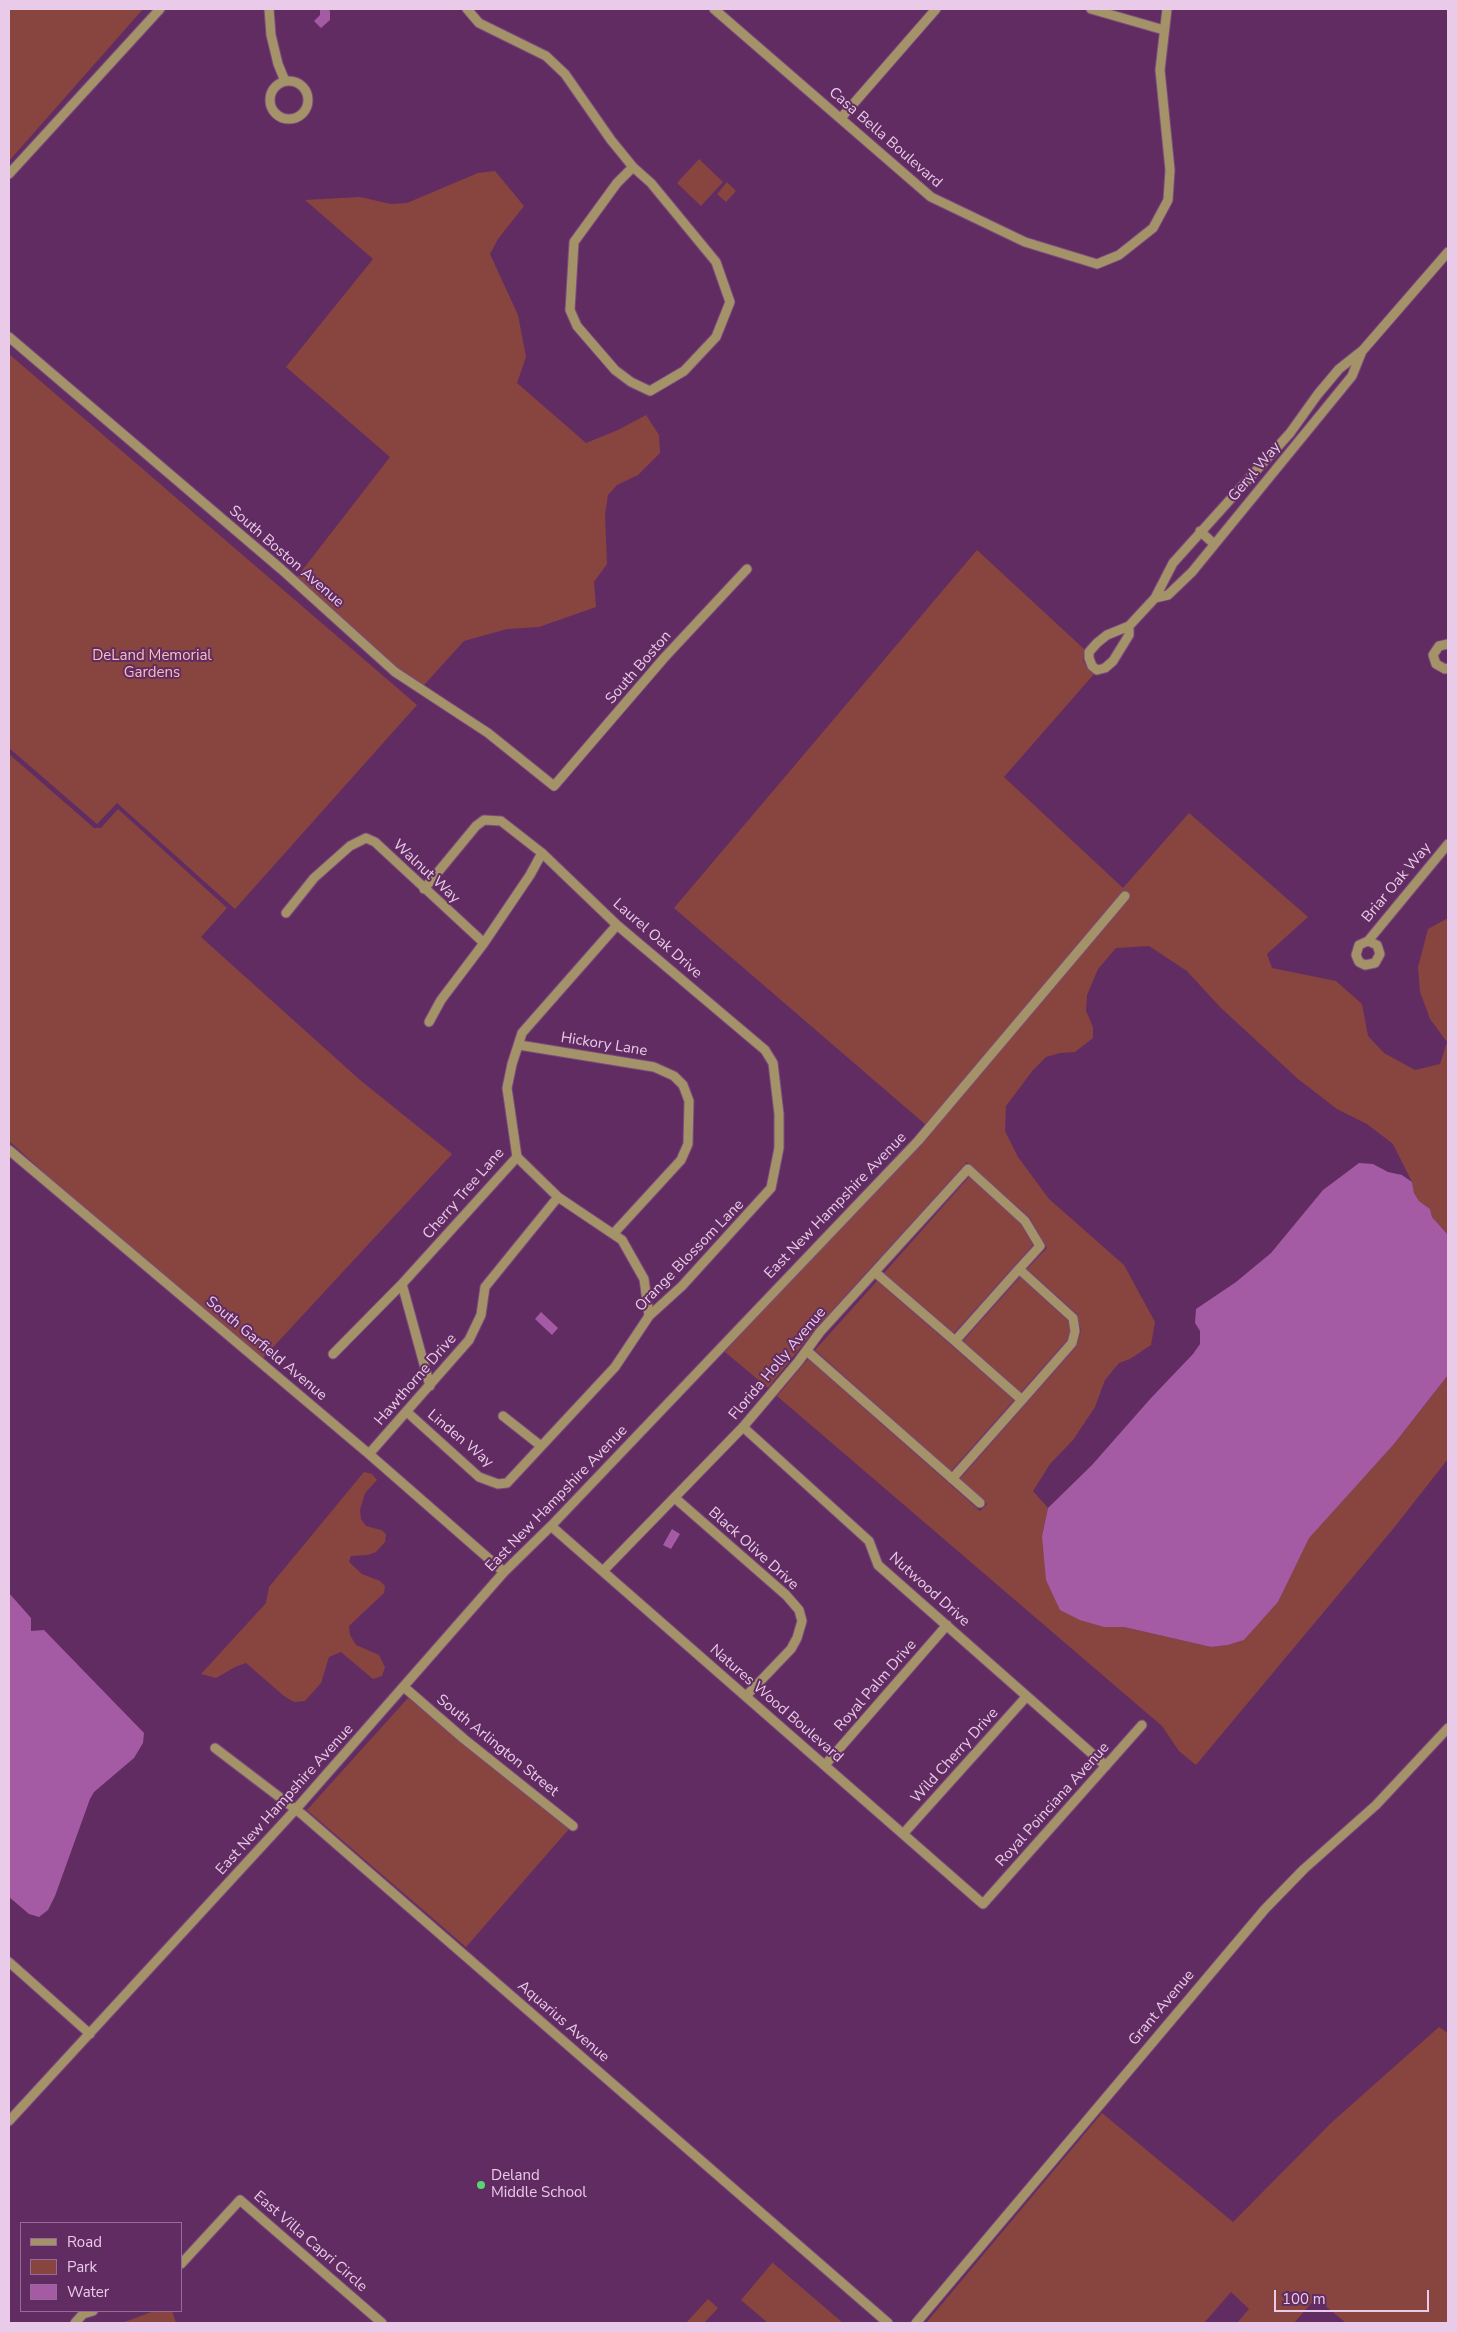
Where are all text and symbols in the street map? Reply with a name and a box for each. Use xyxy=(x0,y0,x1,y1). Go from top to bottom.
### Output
street label: Casa Bella Boulevard xyxy=(825,84,945,192)
street label: Geryl Way xyxy=(1225,439,1285,505)
street label: South Boston Avenue xyxy=(225,502,347,612)
street label: South Boston xyxy=(602,628,676,708)
park label: DeLand Memorial Gardens xyxy=(92,647,212,682)
street label: Walnut Way xyxy=(389,836,463,908)
street label: Briar Oak Way xyxy=(1359,840,1435,926)
street label: Laurel Oak Drive xyxy=(609,895,705,983)
street label: Hickory Lane xyxy=(559,1029,649,1061)
street label: East New Hampshire Avenue xyxy=(761,1129,911,1283)
street label: Cherry Tree Lane xyxy=(420,1145,508,1243)
street label: Orange Blossom Lane xyxy=(632,1196,748,1316)
street label: South Garfield Avenue xyxy=(202,1293,330,1405)
street label: Florida Holly Avenue xyxy=(726,1304,830,1424)
street label: Hawthorne Drive xyxy=(371,1331,461,1429)
street label: Linden Way xyxy=(423,1406,497,1472)
street label: East New Hampshire Avenue xyxy=(482,1422,632,1576)
street label: Black Olive Drive xyxy=(704,1504,802,1594)
street label: Nutwood Drive xyxy=(885,1549,973,1631)
street label: Royal Palm Drive xyxy=(831,1636,921,1736)
street label: Natures Wood Boulevard xyxy=(706,1641,846,1767)
street label: South Arlington Street xyxy=(432,1691,562,1801)
street label: Wild Cherry Drive xyxy=(908,1705,1002,1807)
street label: East New Hampshire Avenue xyxy=(213,1721,357,1879)
street label: Royal Poinciana Avenue xyxy=(992,1739,1114,1871)
street label: Grant Avenue xyxy=(1125,1967,1199,2049)
street label: Aquarius Avenue xyxy=(514,1977,612,2067)
place label: Deland Middle School xyxy=(491,2167,587,2202)
marker: Deland Middle School xyxy=(475,2179,487,2191)
street label: East Villa Capri Circle xyxy=(249,2188,371,2296)
legend xyxy=(20,2222,182,2312)
text: Road xyxy=(67,2232,102,2252)
text: Park xyxy=(67,2257,97,2277)
scale bar xyxy=(1277,2280,1432,2312)
text: Water xyxy=(67,2282,109,2302)
text: 100 m xyxy=(1282,2289,1326,2309)

